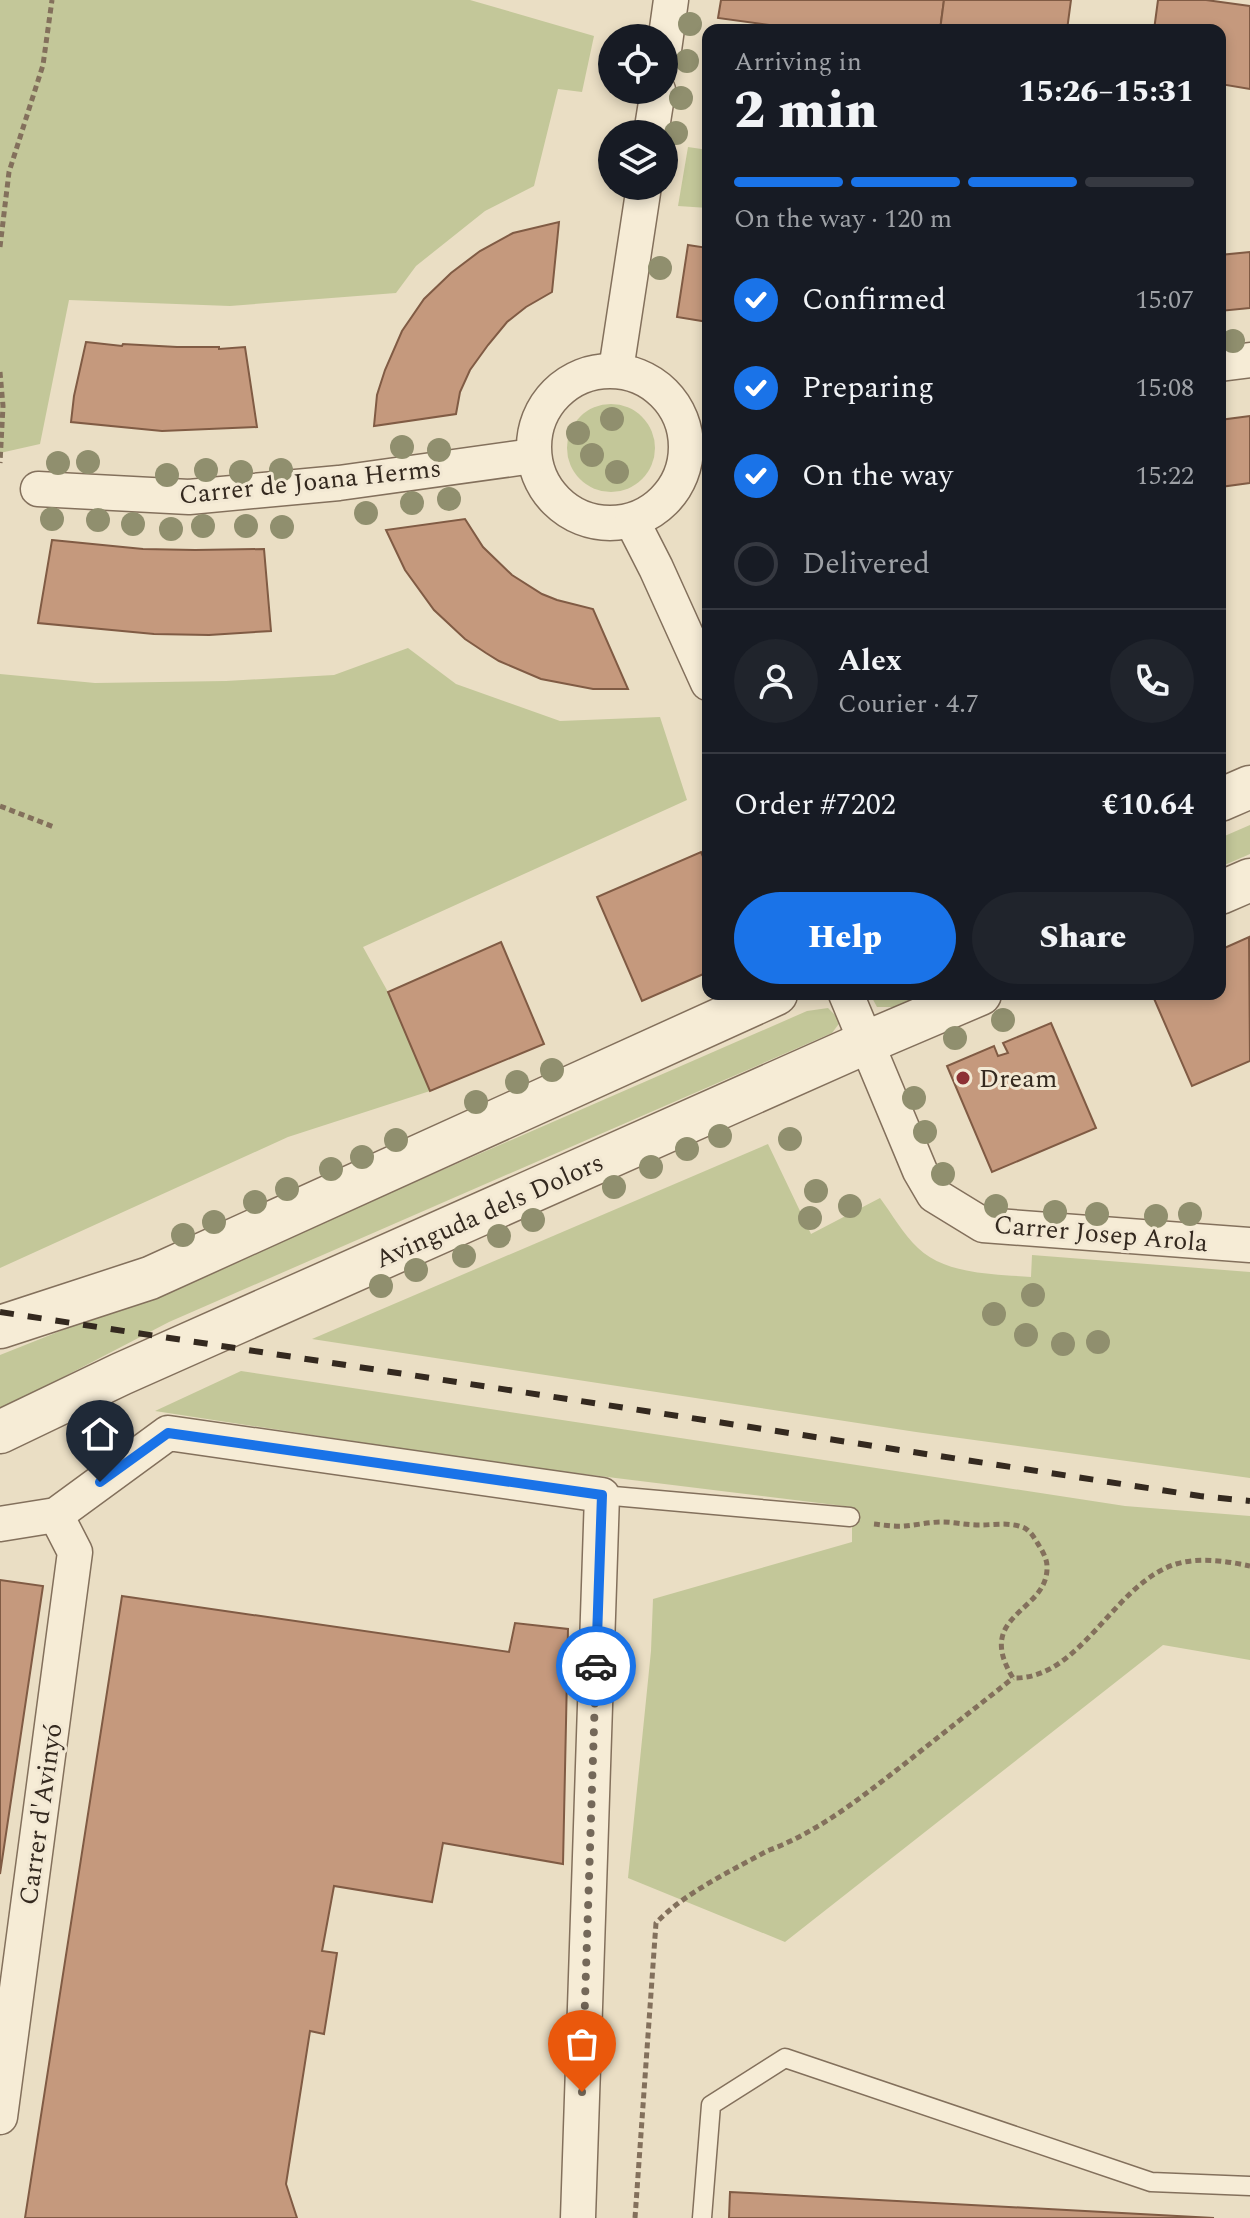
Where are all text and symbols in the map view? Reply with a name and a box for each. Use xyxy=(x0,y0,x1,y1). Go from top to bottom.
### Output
map controls xyxy=(598,24,678,200)
button: locate xyxy=(598,24,678,104)
text: Arriving in xyxy=(734,42,862,82)
text: 15:26–15:31 xyxy=(1018,69,1194,115)
text: 2 min xyxy=(734,72,878,151)
button: layers xyxy=(598,120,678,200)
text: On the way · 120 m xyxy=(734,199,952,239)
text: Confirmed xyxy=(802,277,946,323)
icon: check xyxy=(734,278,778,322)
text: 15:07 xyxy=(1135,280,1194,320)
text: Preparing xyxy=(802,365,934,411)
icon: check xyxy=(734,366,778,410)
text: 15:08 xyxy=(1135,368,1194,408)
street label: Carrer de Joana Herms xyxy=(177,448,443,516)
text: On the way xyxy=(802,453,953,499)
icon: check xyxy=(734,454,778,498)
text: 15:22 xyxy=(1135,456,1194,496)
text: Delivered xyxy=(802,541,930,587)
text: Alex xyxy=(838,638,902,684)
button: person xyxy=(734,639,818,723)
button: phone xyxy=(1110,639,1194,723)
text: Courier · 4.7 xyxy=(838,684,979,724)
text: Order #7202 xyxy=(734,782,896,828)
text: €10.64 xyxy=(1102,782,1194,828)
button: Help xyxy=(734,892,956,984)
button: Share xyxy=(972,892,1194,984)
place label: Dream xyxy=(979,1059,1057,1099)
marker: Dream xyxy=(954,1069,972,1087)
street label: Avinguda dels Dolors xyxy=(369,1143,610,1279)
street label: Carrer Josep Arola xyxy=(992,1205,1210,1263)
pin xyxy=(66,1400,134,1482)
icon: home xyxy=(78,1412,122,1456)
courier xyxy=(556,1626,636,1706)
icon: car xyxy=(574,1644,618,1688)
street label: Carrer d'Avinyó xyxy=(8,1721,74,1908)
pin xyxy=(548,2010,616,2092)
icon: bag xyxy=(560,2022,604,2066)

